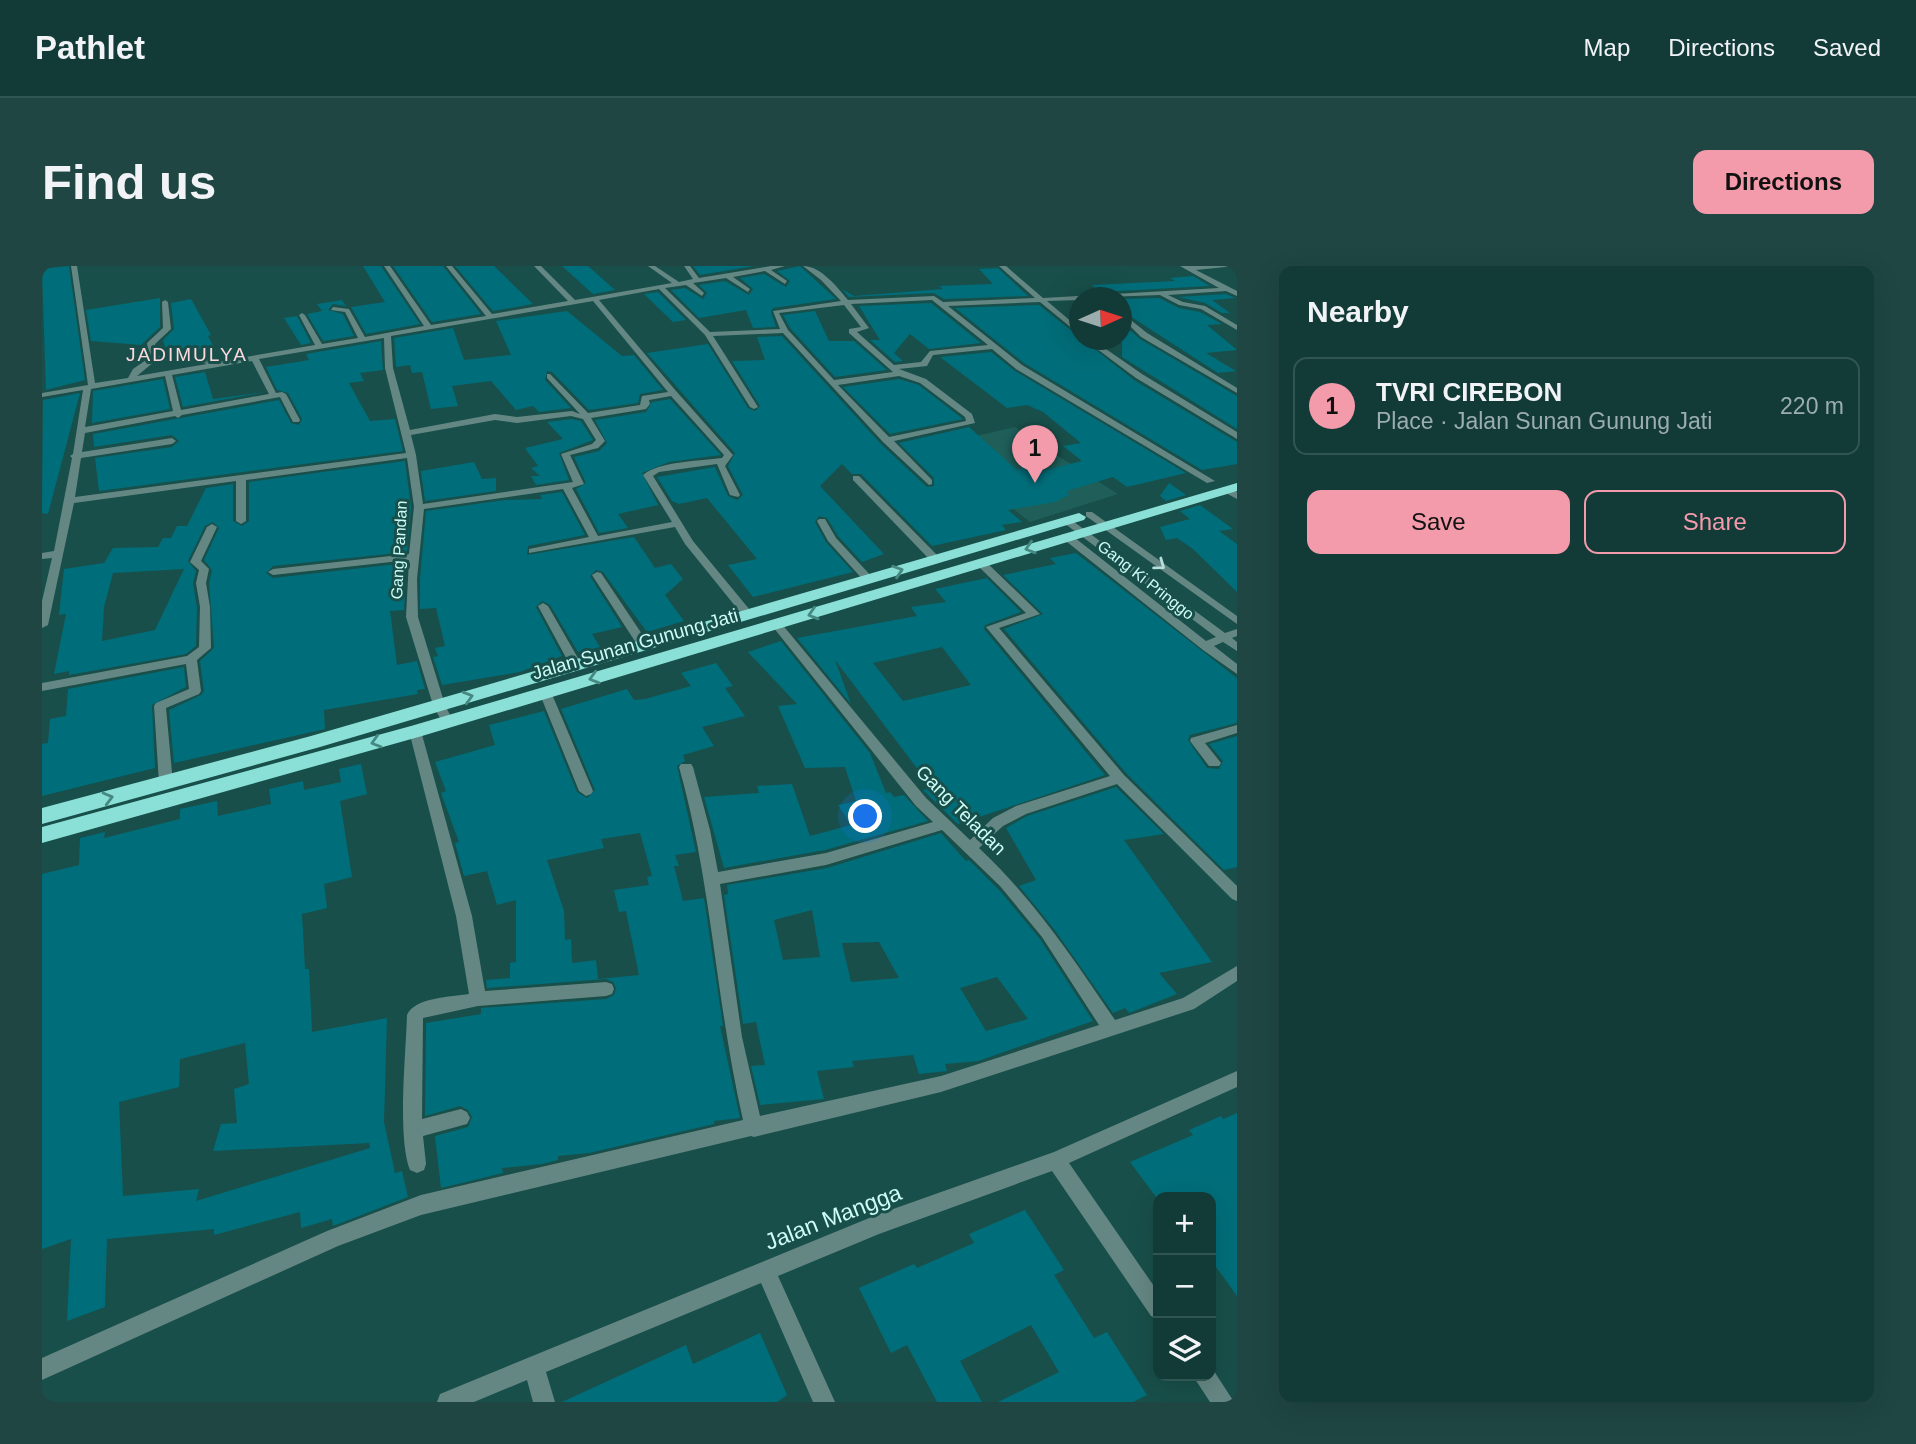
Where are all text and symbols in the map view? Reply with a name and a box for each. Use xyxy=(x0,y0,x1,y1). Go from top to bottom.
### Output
text: Pathlet xyxy=(35,29,145,66)
text: Map xyxy=(1584,34,1630,61)
text: Directions xyxy=(1668,34,1775,61)
text: Saved xyxy=(1813,34,1881,61)
button: Directions xyxy=(1693,150,1874,214)
text: Find us xyxy=(42,155,216,209)
north arrow xyxy=(1069,287,1132,350)
text: Nearby xyxy=(1307,295,1409,328)
district label: JADIMULYA xyxy=(126,344,248,365)
text: TVRI CIREBON xyxy=(1376,377,1562,407)
text: 1 xyxy=(1326,393,1338,419)
text: 220 m xyxy=(1780,393,1844,419)
text: Place · Jalan Sunan Gunung Jati xyxy=(1376,408,1712,434)
pin: 1 xyxy=(1012,425,1058,483)
button: Save xyxy=(1307,490,1570,554)
button: Share xyxy=(1584,490,1846,554)
street label: Gang Pandan xyxy=(388,500,410,600)
street label: Gang Ki Pringgo xyxy=(1095,537,1198,623)
one-way arrow xyxy=(1025,539,1037,554)
one-way arrow xyxy=(1152,556,1165,569)
one-way arrow xyxy=(892,564,904,579)
street label: Jalan Sunan Gunung Jati xyxy=(530,604,740,684)
one-way arrow xyxy=(807,605,819,620)
one-way arrow xyxy=(589,670,601,685)
one-way arrow xyxy=(462,690,474,705)
one-way arrow xyxy=(370,734,382,748)
street label: Gang Teladan xyxy=(912,761,1010,859)
one-way arrow xyxy=(102,792,114,806)
your location xyxy=(848,799,882,833)
street label: Jalan Mangga xyxy=(761,1179,905,1255)
map controls xyxy=(1153,1192,1216,1381)
button: + xyxy=(1153,1192,1216,1255)
button: − xyxy=(1153,1255,1216,1318)
button: layers xyxy=(1153,1318,1216,1381)

